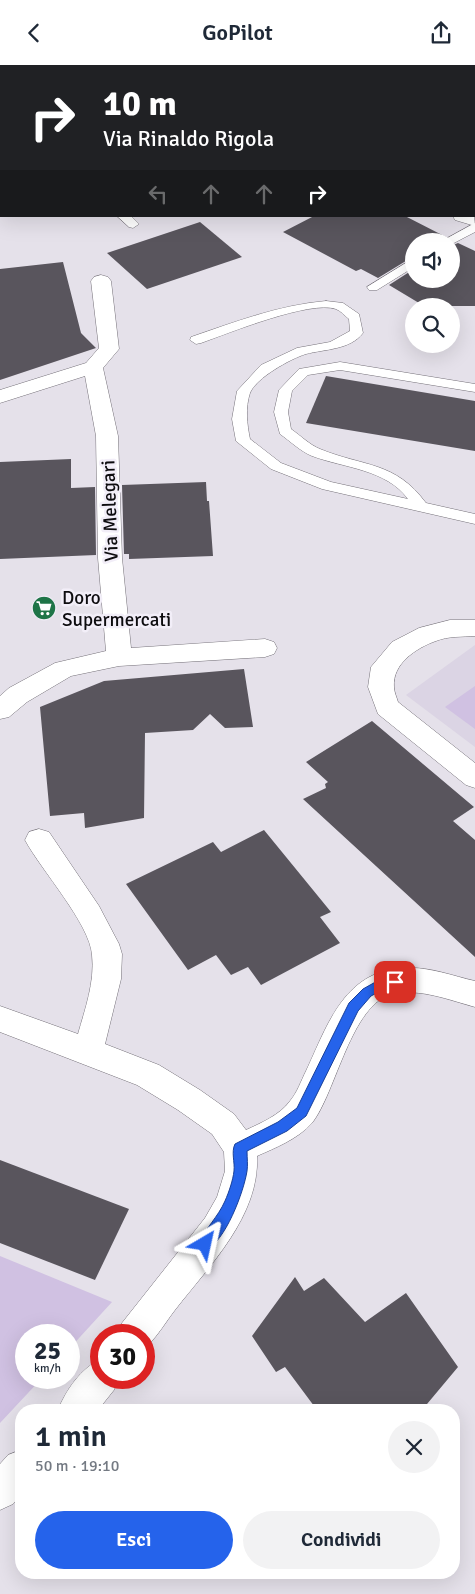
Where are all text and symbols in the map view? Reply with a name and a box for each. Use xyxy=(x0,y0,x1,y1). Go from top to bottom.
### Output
icon: back xyxy=(20,19,48,47)
text: GoPilot xyxy=(202,19,273,46)
icon: share xyxy=(427,19,455,47)
text: 10 m xyxy=(103,82,177,125)
icon: right xyxy=(20,85,85,150)
text: Via Rinaldo Rigola xyxy=(103,125,274,152)
icon: left xyxy=(144,180,172,208)
icon: ahead xyxy=(197,180,225,208)
icon: ahead xyxy=(250,180,278,208)
icon: right xyxy=(303,180,331,208)
map controls xyxy=(405,233,460,353)
button: sound xyxy=(405,233,460,288)
button: search xyxy=(405,298,460,353)
street label: Via Melegari xyxy=(96,460,124,562)
place label: Doro Supermercati xyxy=(62,586,171,632)
supermarket icon: Doro Supermercati xyxy=(31,595,57,621)
pin xyxy=(374,961,416,1003)
icon: arrive xyxy=(381,968,409,996)
position arrow xyxy=(178,1217,230,1269)
speed limit sign: 30 xyxy=(90,1324,155,1389)
text: 25 xyxy=(34,1335,61,1366)
text: km/h xyxy=(34,1361,61,1376)
text: 1 min xyxy=(35,1418,107,1455)
button: close xyxy=(388,1421,440,1473)
text: 50 m · 19:10 xyxy=(35,1456,119,1476)
button: Esci xyxy=(35,1511,233,1569)
button: Condividi xyxy=(243,1511,440,1569)

